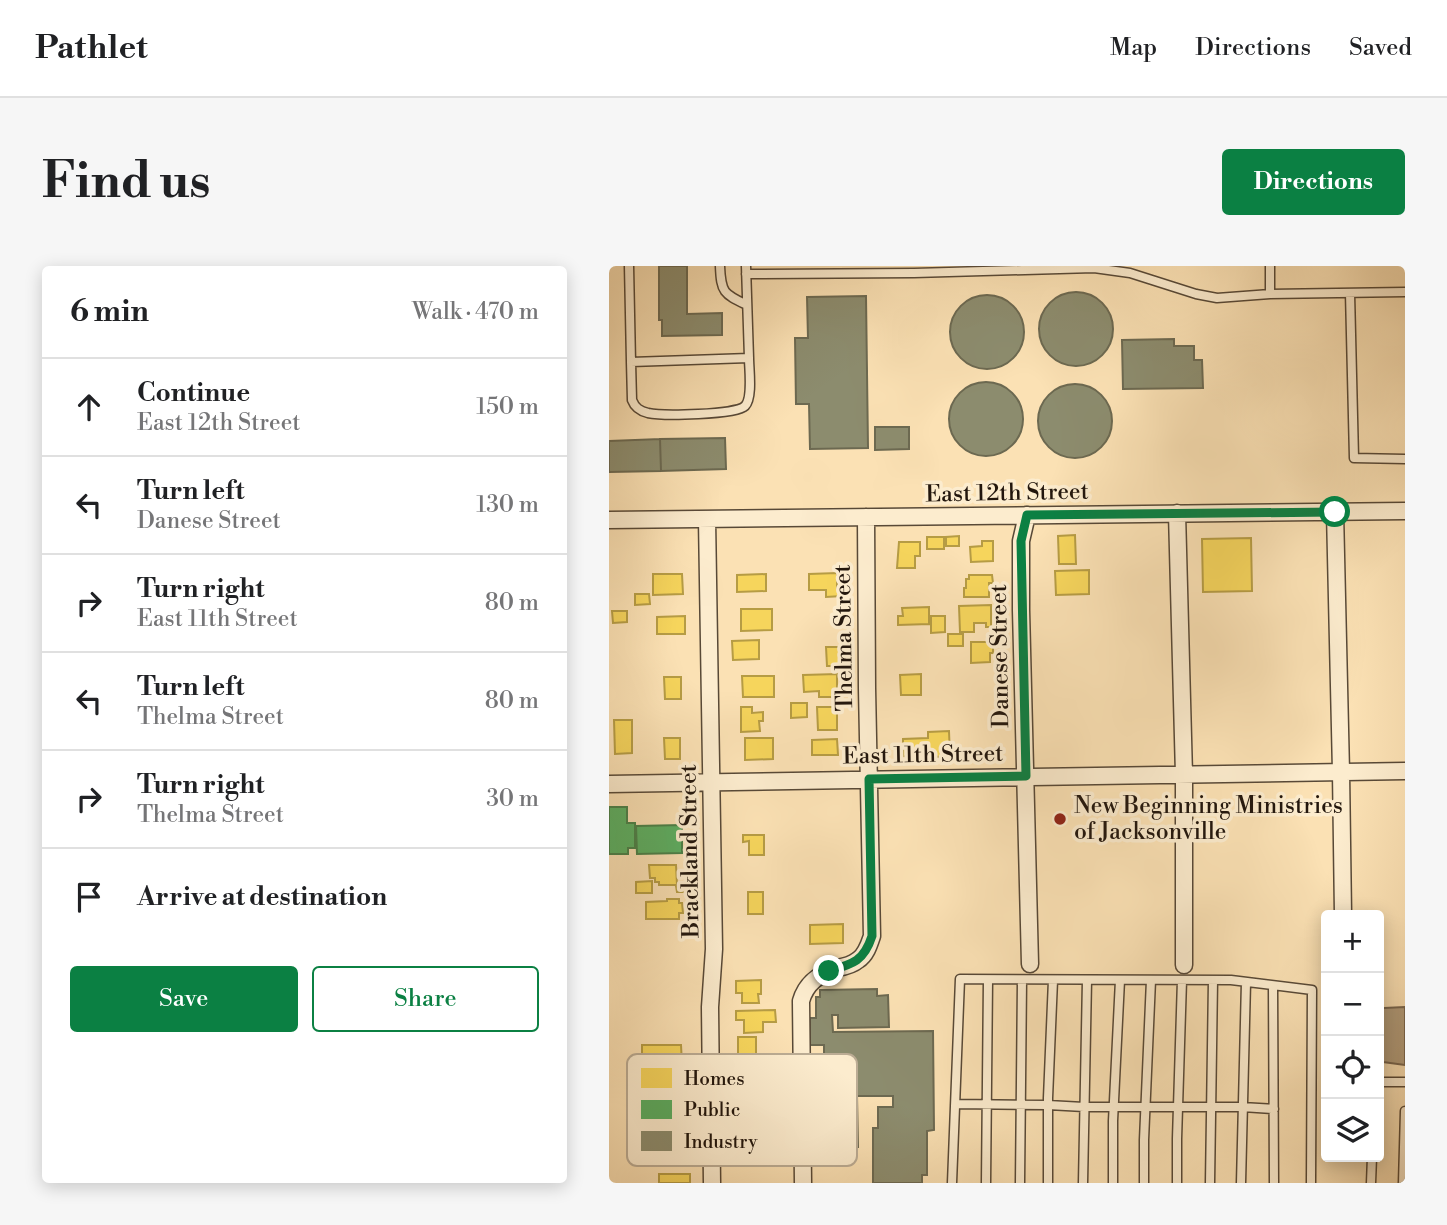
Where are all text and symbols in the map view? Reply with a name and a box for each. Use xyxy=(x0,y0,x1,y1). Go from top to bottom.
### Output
text: Pathlet xyxy=(35,28,148,69)
text: Map xyxy=(1110,33,1157,63)
text: Directions xyxy=(1195,33,1311,63)
text: Saved xyxy=(1349,33,1412,63)
button: Directions xyxy=(1222,149,1405,215)
text: Find us xyxy=(42,152,211,213)
text: 6 min xyxy=(70,293,149,331)
text: Walk · 470 m xyxy=(412,298,539,326)
text: Continue xyxy=(137,377,250,409)
icon: ahead xyxy=(70,388,108,426)
text: 150 m xyxy=(476,393,539,421)
text: East 12th Street xyxy=(137,409,300,437)
text: Turn left xyxy=(137,475,245,507)
street label: East 12th Street xyxy=(925,478,1089,508)
icon: left xyxy=(70,486,108,524)
text: 130 m xyxy=(476,491,539,519)
route start xyxy=(1319,496,1350,527)
text: Danese Street xyxy=(137,507,281,535)
street label: Thelma Street xyxy=(829,564,859,712)
text: Turn right xyxy=(137,573,265,605)
icon: right xyxy=(70,584,108,622)
street label: Danese Street xyxy=(985,584,1015,728)
text: 80 m xyxy=(485,589,539,617)
text: East 11th Street xyxy=(137,605,298,633)
text: Turn left xyxy=(137,671,245,703)
icon: left xyxy=(70,682,108,720)
text: 80 m xyxy=(485,687,539,715)
text: Thelma Street xyxy=(137,703,284,731)
street label: East 11th Street xyxy=(842,740,1004,770)
street label: Brackland Street xyxy=(674,764,706,939)
text: Turn right xyxy=(137,769,265,801)
icon: right xyxy=(70,780,108,818)
text: 30 m xyxy=(486,785,539,813)
place label: New Beginning Ministries of Jacksonville xyxy=(1074,792,1343,846)
text: Thelma Street xyxy=(137,801,284,829)
marker: New Beginning Ministries of Jacksonville xyxy=(1052,811,1068,827)
icon: arrive xyxy=(70,878,108,916)
text: Arrive at destination xyxy=(137,881,387,913)
map controls xyxy=(1321,910,1384,1162)
button: + xyxy=(1321,910,1384,973)
route end xyxy=(813,955,844,986)
button: Save xyxy=(70,966,298,1032)
button: Share xyxy=(312,966,539,1032)
button: − xyxy=(1321,973,1384,1036)
button: locate xyxy=(1321,1036,1384,1099)
legend xyxy=(627,1054,857,1166)
text: Homes xyxy=(684,1067,744,1091)
text: Public xyxy=(684,1098,740,1122)
button: layers xyxy=(1321,1099,1384,1162)
text: Industry xyxy=(684,1130,758,1154)

